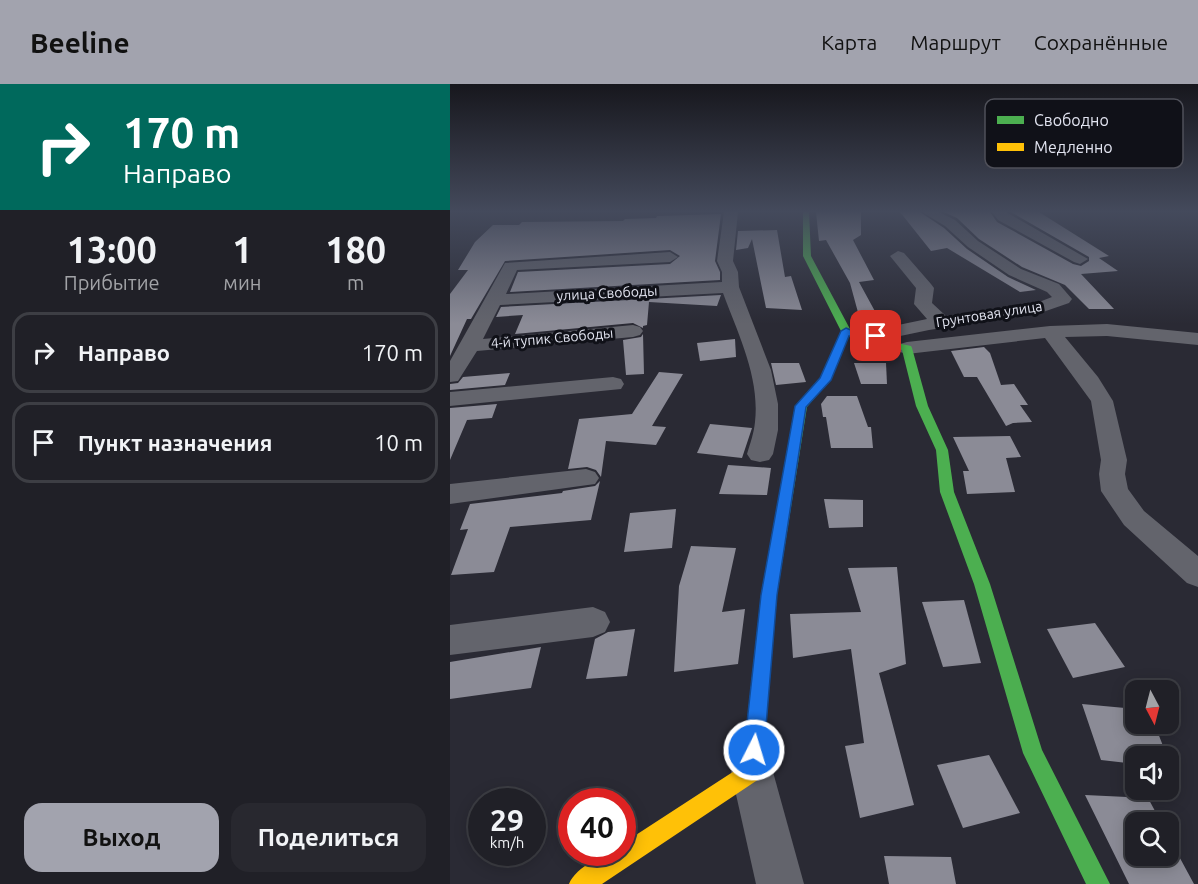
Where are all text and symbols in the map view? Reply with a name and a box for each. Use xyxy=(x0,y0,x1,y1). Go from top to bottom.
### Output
text: Beeline xyxy=(30,27,130,58)
text: Карта xyxy=(821,30,877,54)
text: Маршрут xyxy=(910,30,1001,54)
text: Сохранённые xyxy=(1034,30,1168,54)
legend xyxy=(985,99,1183,168)
icon: right xyxy=(24,108,102,186)
text: 170 m xyxy=(123,109,240,156)
text: Свободно xyxy=(1034,111,1109,129)
text: Медленно xyxy=(1034,138,1113,156)
text: Направо xyxy=(123,158,232,188)
text: 13:00 xyxy=(67,229,157,270)
text: 1 xyxy=(232,229,253,270)
text: 180 xyxy=(325,229,386,270)
text: Прибытие xyxy=(64,271,160,294)
text: мин xyxy=(223,271,261,294)
text: m xyxy=(347,271,364,294)
street label: улица Свободы xyxy=(556,282,658,304)
street label: Грунтовая улица xyxy=(935,298,1043,330)
pin xyxy=(850,310,901,361)
icon: arrive xyxy=(859,319,892,352)
street label: 4-й тупик Свободы xyxy=(490,325,614,351)
icon: right xyxy=(27,336,60,369)
text: Направо xyxy=(78,340,170,365)
text: 170 m xyxy=(362,340,423,365)
icon: arrive xyxy=(27,426,60,459)
text: Пункт назначения xyxy=(78,430,272,455)
text: 10 m xyxy=(374,430,423,455)
north arrow xyxy=(1125,680,1179,734)
map controls xyxy=(1125,680,1179,866)
position arrow xyxy=(722,718,786,782)
button: sound xyxy=(1125,746,1179,800)
speed limit sign: 40 xyxy=(558,788,636,866)
button: Выход xyxy=(24,803,219,872)
button: Поделиться xyxy=(231,803,426,872)
text: 29 xyxy=(490,803,524,837)
button: search xyxy=(1125,812,1179,866)
text: km/h xyxy=(490,834,524,851)

